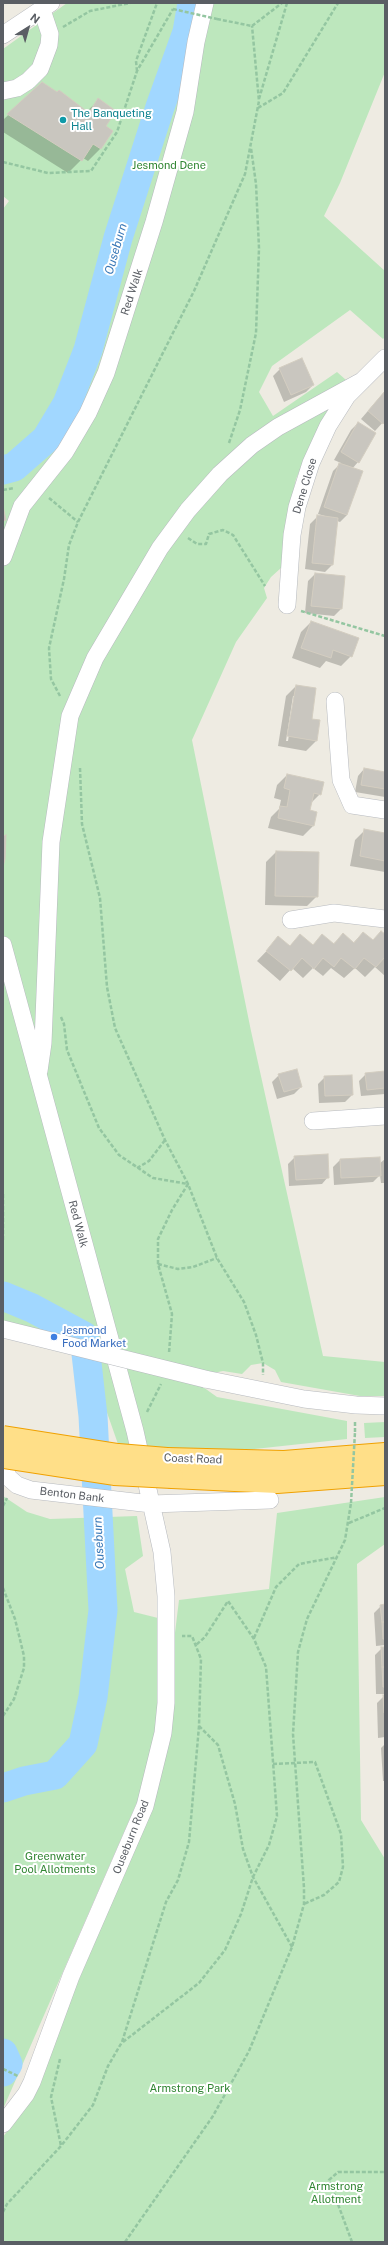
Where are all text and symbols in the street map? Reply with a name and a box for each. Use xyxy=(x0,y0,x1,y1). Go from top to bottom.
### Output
north arrow xyxy=(8,8,48,48)
text: N xyxy=(28,11,42,26)
place label: The Banqueting Hall xyxy=(71,107,152,133)
marker: The Banqueting Hall xyxy=(58,115,68,125)
park label: Jesmond Dene xyxy=(132,159,206,173)
water label: Ouseburn xyxy=(102,222,130,276)
street label: Red Walk xyxy=(118,267,146,317)
street label: Dene Close xyxy=(290,456,320,516)
street label: Red Walk xyxy=(65,1199,91,1249)
place label: Jesmond Food Market xyxy=(62,1324,126,1350)
marker: Jesmond Food Market xyxy=(49,1332,59,1342)
street label: Coast Road xyxy=(164,1451,222,1467)
street label: Benton Bank xyxy=(39,1484,105,1506)
water label: Ouseburn xyxy=(90,1516,108,1570)
street label: Ouseburn Road xyxy=(110,1798,152,1876)
park label: Greenwater Pool Allotments xyxy=(14,1850,96,1876)
park label: Armstrong Park xyxy=(149,2082,231,2096)
park label: Armstrong Allotment xyxy=(309,2180,363,2206)

